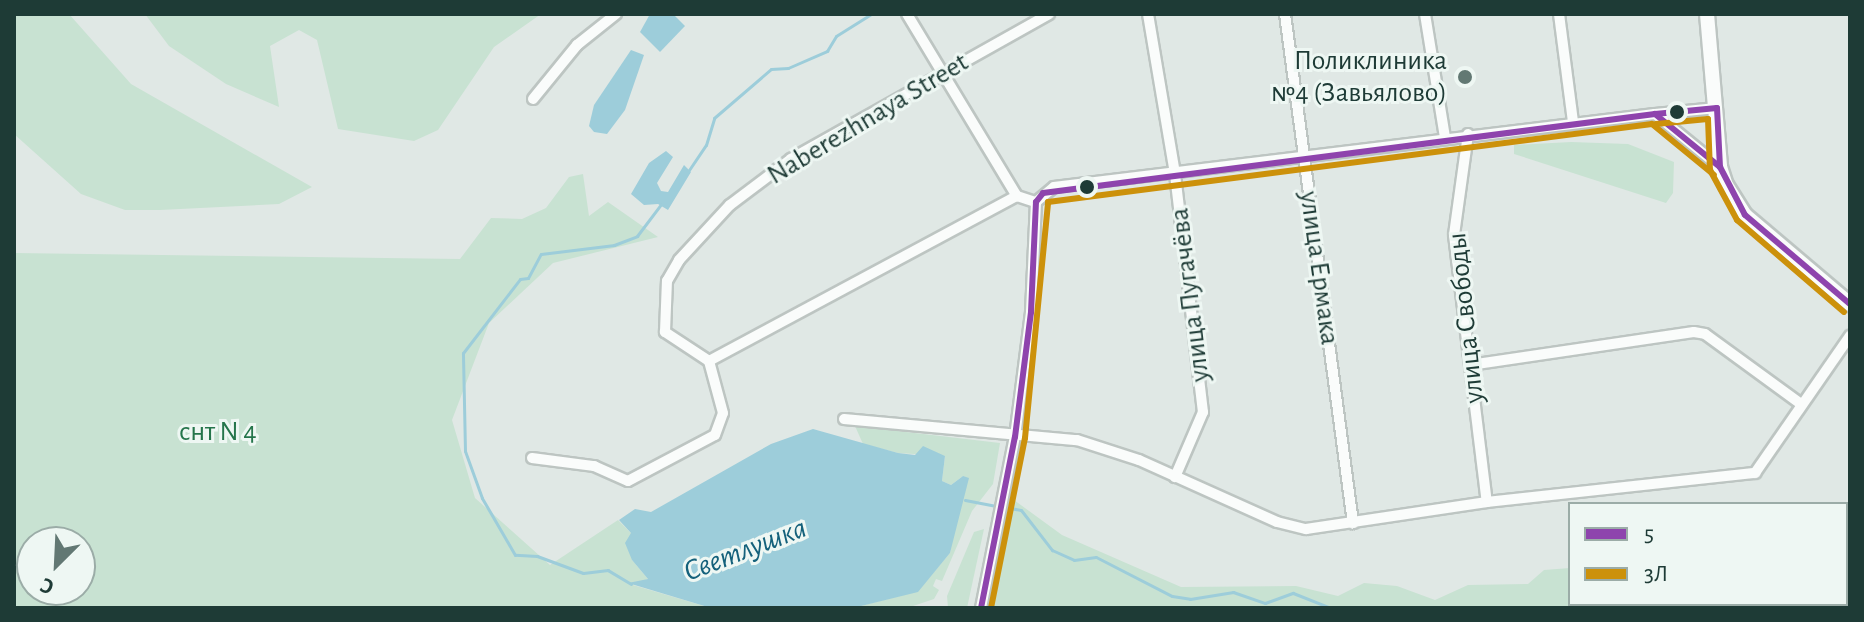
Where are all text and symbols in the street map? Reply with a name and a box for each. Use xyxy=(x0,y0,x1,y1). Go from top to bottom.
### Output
place label: Поликлиника №4 (Завьялово) xyxy=(1271,44,1447,110)
street label: Naberezhnaya Street xyxy=(761,46,975,192)
marker: Поликлиника №4 (Завьялово) xyxy=(1454,66,1476,88)
unlabelled marker xyxy=(1669,104,1685,120)
unlabelled marker xyxy=(1079,179,1095,195)
street label: улица Ермака xyxy=(1292,189,1346,347)
street label: улица Пугачёва xyxy=(1163,206,1217,384)
street label: улица Свободы xyxy=(1440,231,1492,405)
park label: снт N 4 xyxy=(179,415,257,449)
legend xyxy=(1568,502,1848,606)
water label: Светлушка xyxy=(678,510,812,590)
text: 5 xyxy=(1644,522,1654,546)
north arrow xyxy=(16,526,96,606)
text: 3Л xyxy=(1644,562,1668,586)
text: С xyxy=(37,574,57,599)

